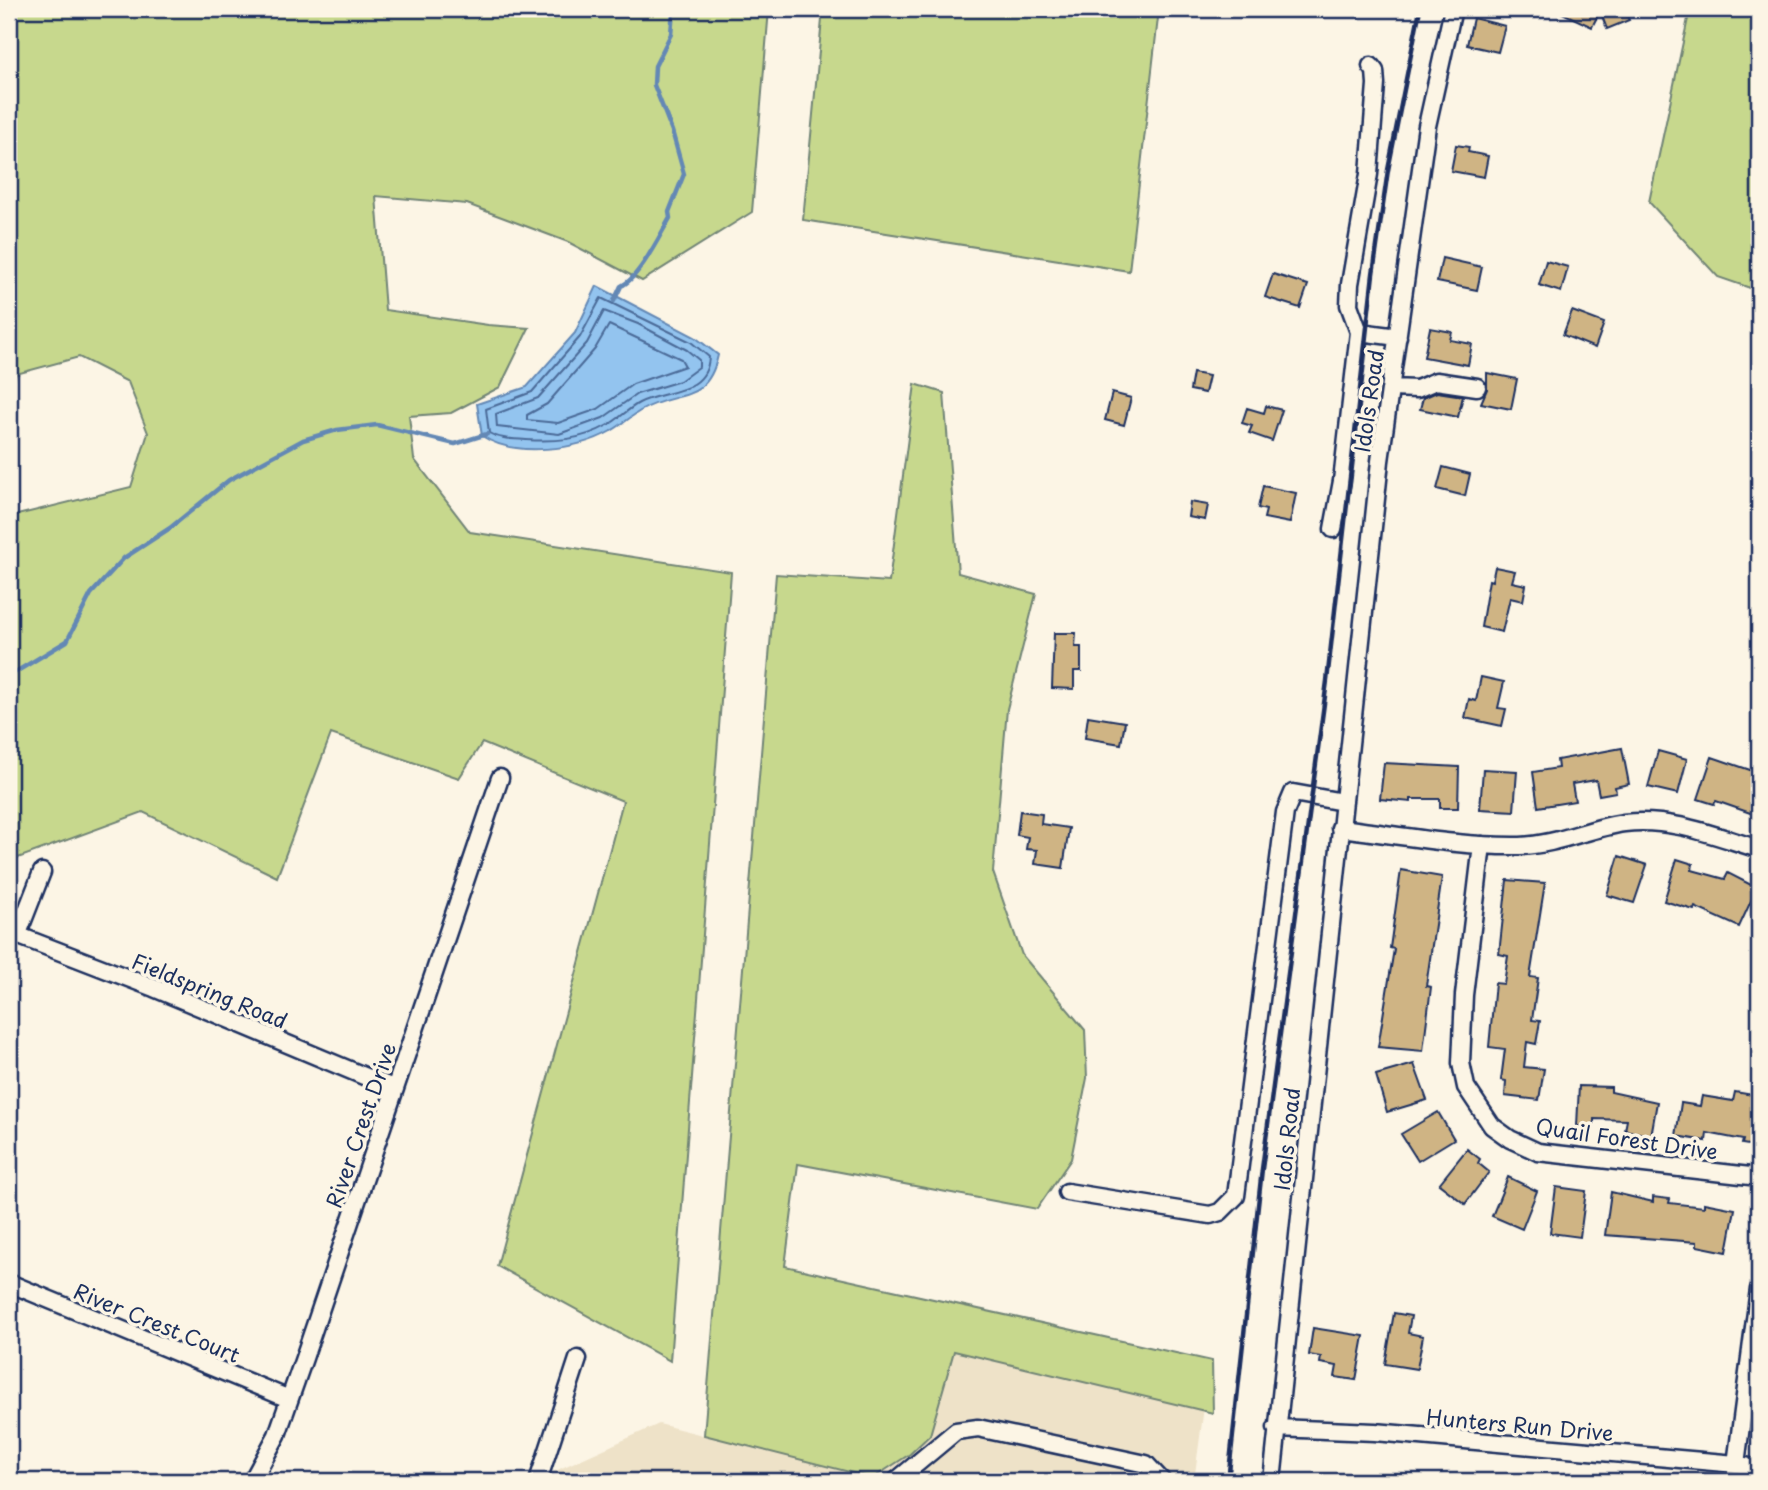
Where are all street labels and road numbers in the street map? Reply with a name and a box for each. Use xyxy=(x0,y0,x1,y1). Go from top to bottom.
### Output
street label: Idols Road xyxy=(1345,347,1391,455)
street label: Fieldspring Road xyxy=(127,944,293,1036)
street label: River Crest Drive xyxy=(317,1038,403,1212)
street label: Idols Road xyxy=(1265,1086,1307,1192)
street label: Quail Forest Drive xyxy=(1534,1109,1720,1167)
street label: River Crest Court xyxy=(69,1274,245,1370)
street label: Hunters Run Drive xyxy=(1425,1400,1615,1448)

